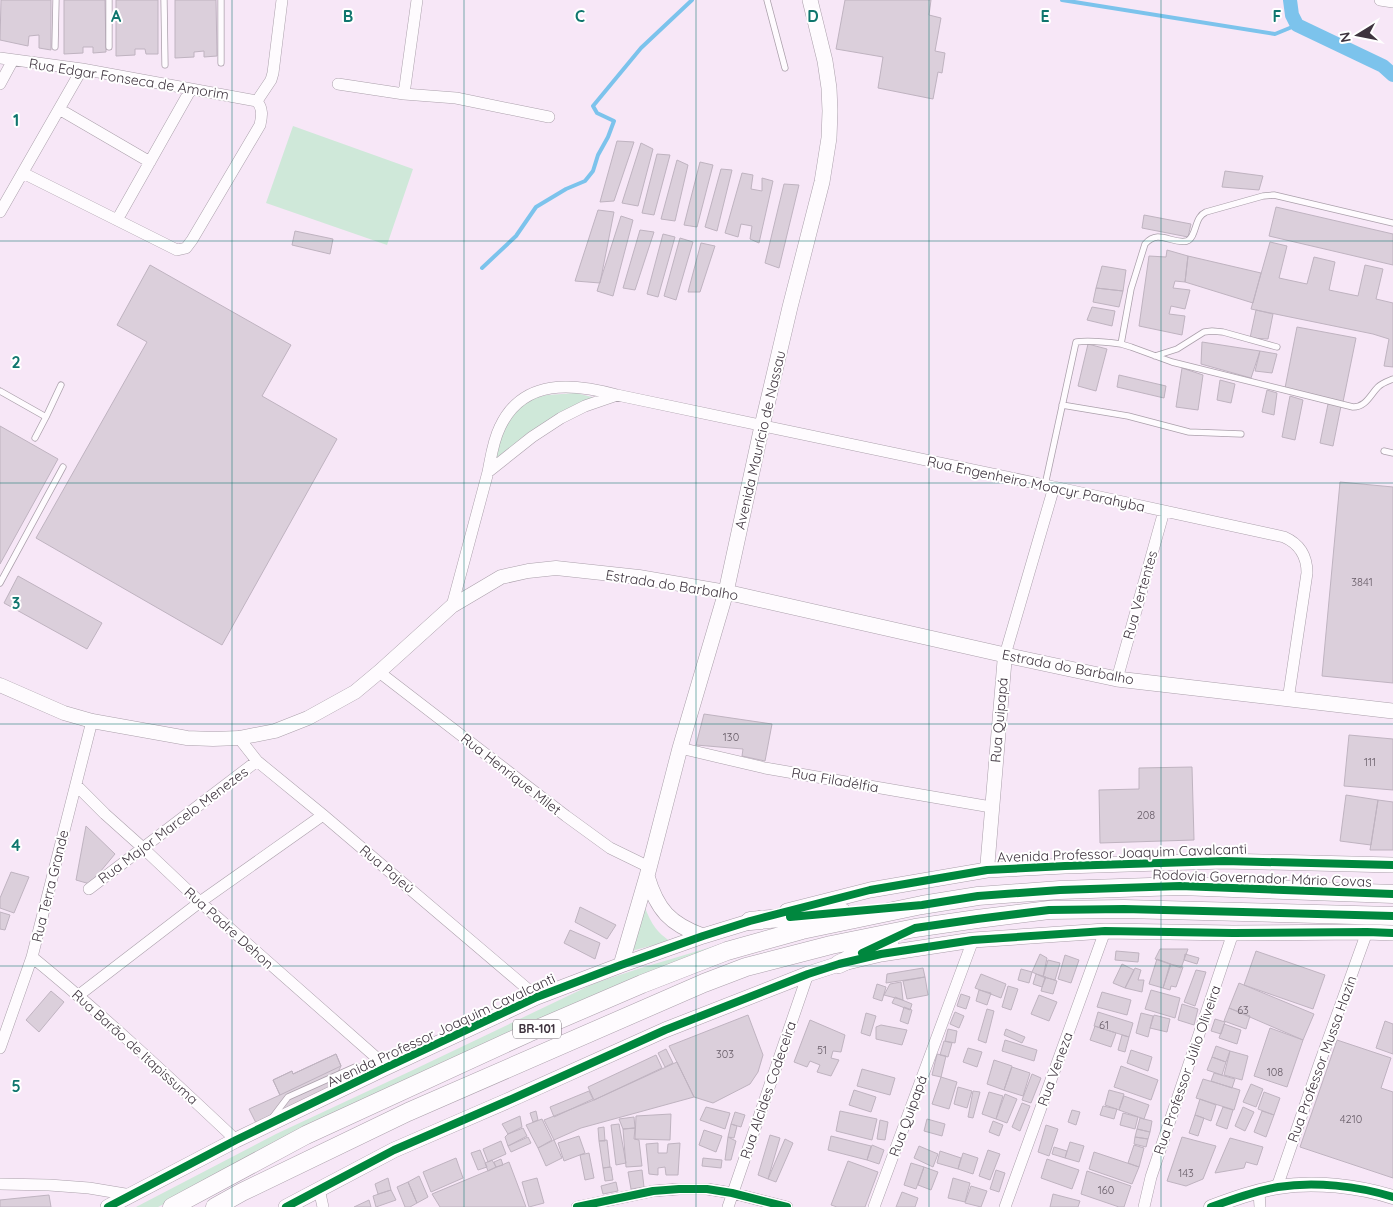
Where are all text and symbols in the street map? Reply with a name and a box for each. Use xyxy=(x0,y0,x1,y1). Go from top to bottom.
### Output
text: A xyxy=(111,6,122,26)
text: B xyxy=(343,6,353,26)
text: C xyxy=(575,6,585,26)
text: D xyxy=(807,6,819,26)
text: E xyxy=(1040,6,1050,26)
text: F xyxy=(1273,6,1282,26)
north arrow xyxy=(1333,10,1383,60)
text: N xyxy=(1335,31,1355,44)
street label: Rua Edgar Fonseca de Amorim xyxy=(28,54,230,104)
text: 1 xyxy=(13,110,19,130)
street label: Avenida Maurício de Nassau xyxy=(731,349,789,531)
text: 2 xyxy=(11,352,21,372)
street label: Rua Engenheiro Moacyr Parahyba xyxy=(925,452,1147,516)
street label: Rua Vertentes xyxy=(1119,548,1161,642)
street label: Estrada do Barbalho xyxy=(604,566,740,604)
house number: 3841 xyxy=(1351,575,1373,589)
text: 3 xyxy=(12,593,20,613)
street label: Estrada do Barbalho xyxy=(1000,645,1136,689)
street label: Rua Quipapá xyxy=(986,677,1012,763)
street label: Rua Henrique Milet xyxy=(457,729,565,819)
house number: 130 xyxy=(723,730,739,744)
house number: 111 xyxy=(1364,755,1376,769)
street label: Rua Major Marcelo Menezes xyxy=(94,763,252,887)
street label: Rua Filadélfia xyxy=(790,763,880,797)
house number: 208 xyxy=(1137,808,1155,822)
street label: Rua Terra Grande xyxy=(27,828,73,944)
text: 4 xyxy=(11,835,21,855)
street label: Avenida Professor Joaquim Cavalcanti xyxy=(997,840,1247,866)
street label: Rua Pajeú xyxy=(356,841,418,897)
street label: Rodovia Governador Mário Covas xyxy=(1152,865,1372,891)
street label: Rua Padre Dehon xyxy=(181,883,277,973)
street label: Avenida Professor Joaquim Cavalcanti xyxy=(324,969,558,1091)
street label: Rua Professor Mussa Hazin xyxy=(1283,973,1361,1145)
street label: Rua Professor Júlio Oliveira xyxy=(1150,983,1224,1157)
street label: Rua Barão de Itapissuma xyxy=(68,985,202,1109)
house number: 63 xyxy=(1237,1003,1249,1017)
house number: 61 xyxy=(1099,1018,1109,1032)
street label: Rua Alcides Codeceira xyxy=(736,1019,800,1161)
road number: BR-101 xyxy=(513,1020,561,1038)
street label: Rua Veneza xyxy=(1033,1029,1077,1109)
house number: 51 xyxy=(817,1043,827,1057)
house number: 303 xyxy=(716,1047,734,1061)
house number: 108 xyxy=(1267,1065,1283,1079)
street label: Rua Quipapá xyxy=(885,1073,931,1159)
text: 5 xyxy=(11,1076,21,1096)
house number: 4210 xyxy=(1340,1112,1362,1126)
house number: 143 xyxy=(1178,1166,1194,1180)
house number: 160 xyxy=(1098,1183,1114,1197)

